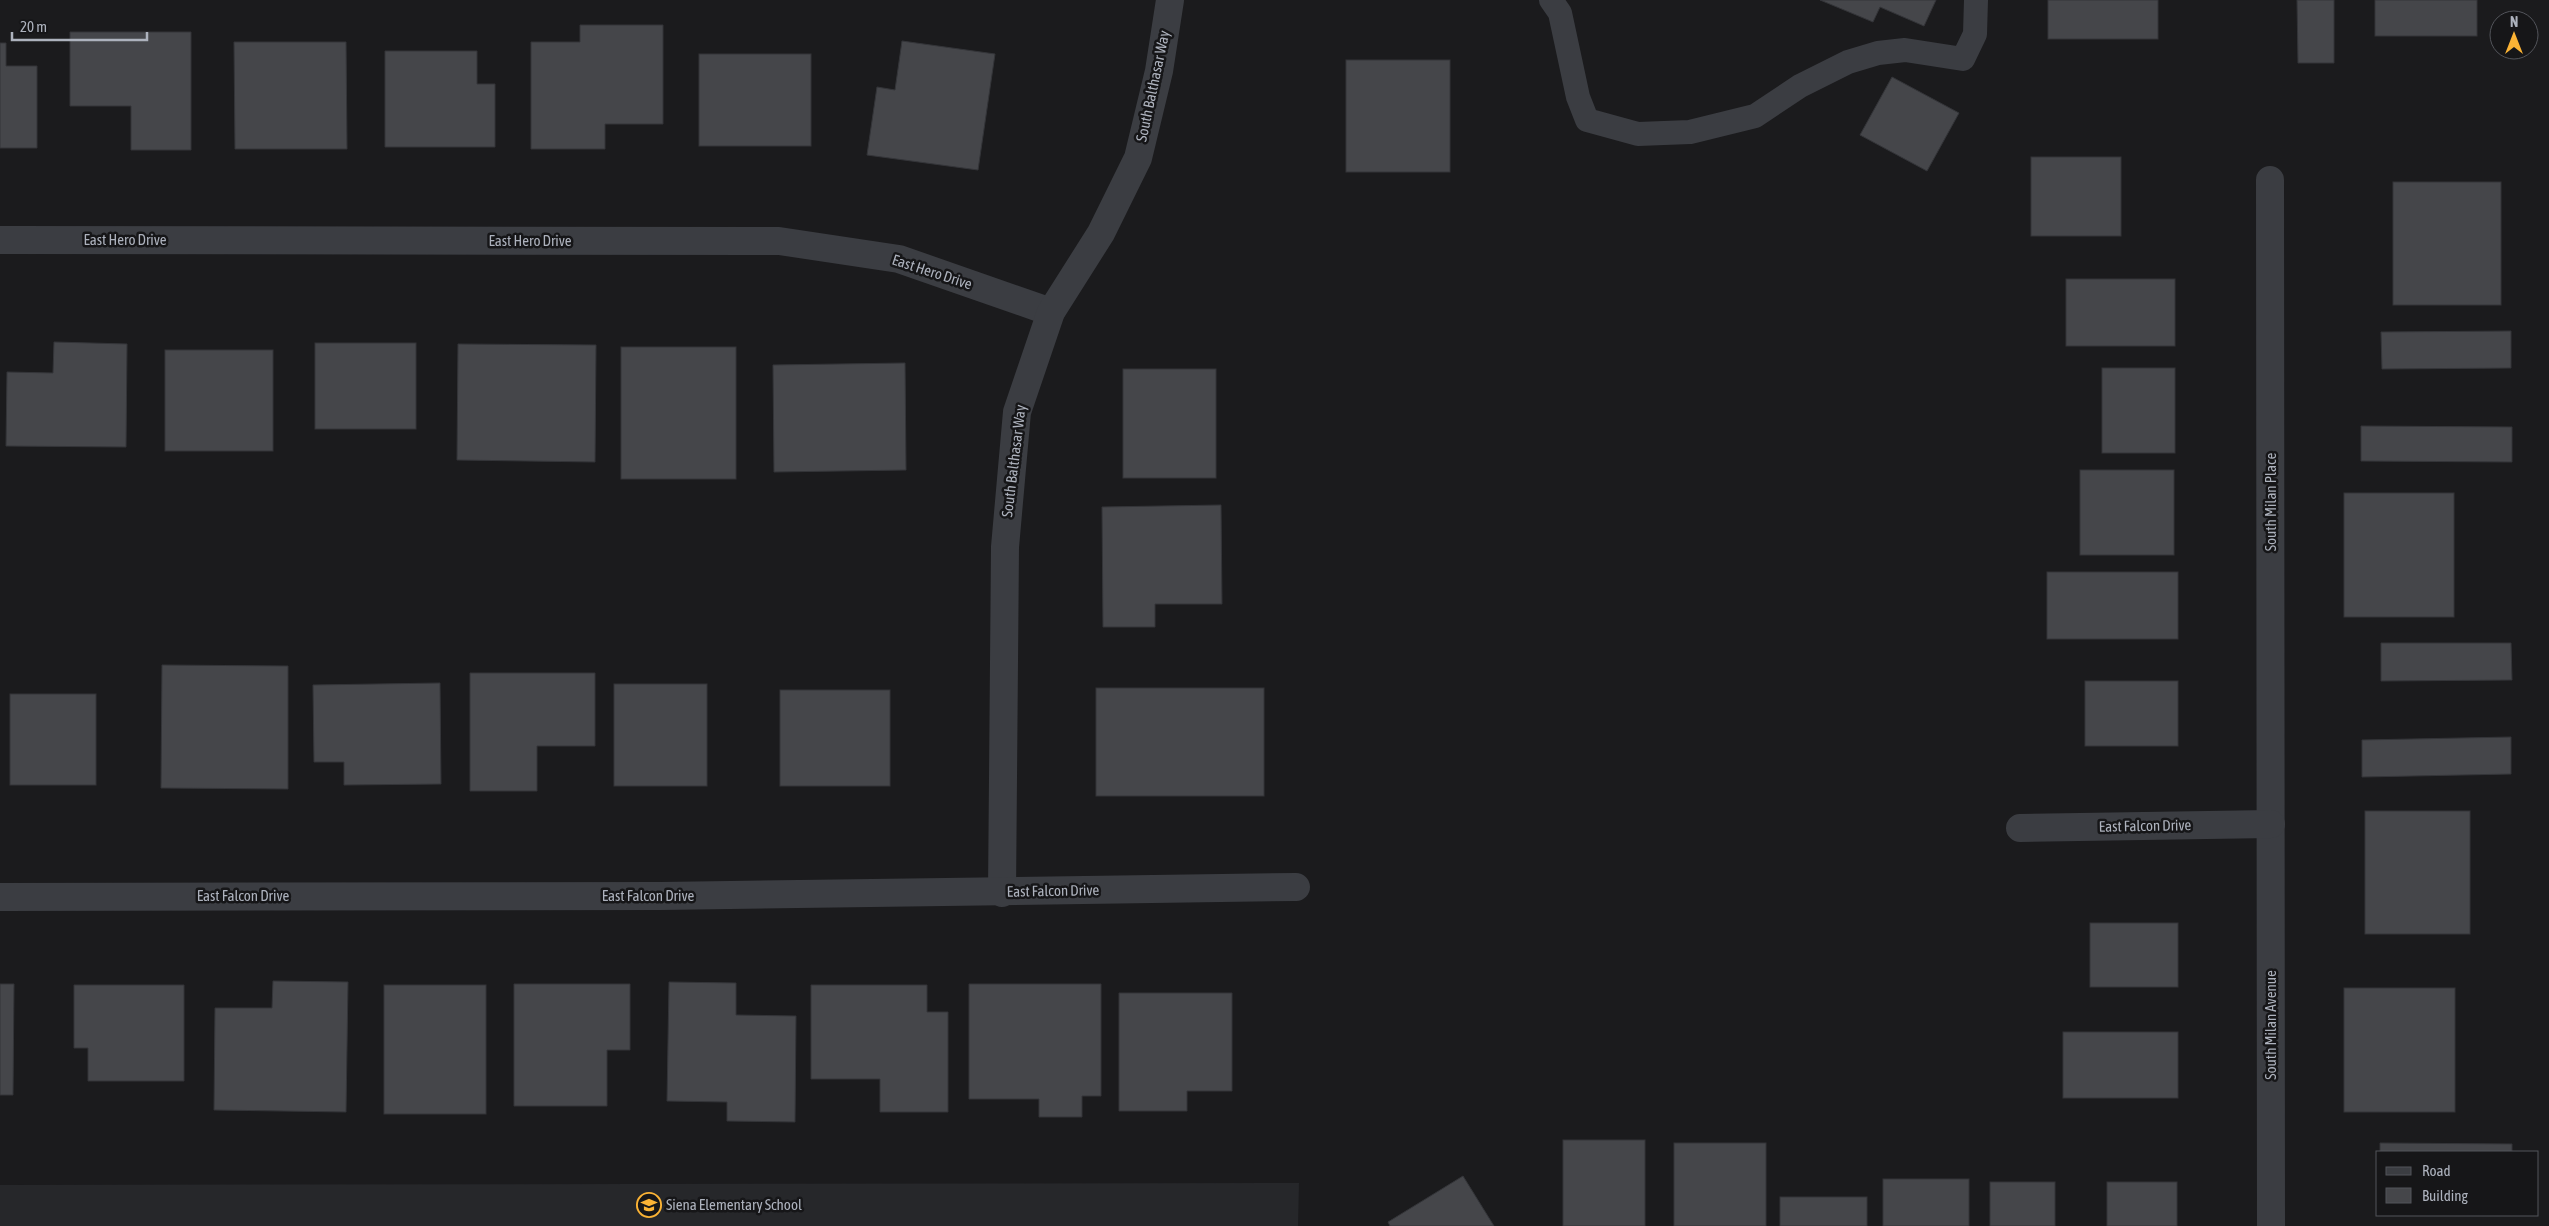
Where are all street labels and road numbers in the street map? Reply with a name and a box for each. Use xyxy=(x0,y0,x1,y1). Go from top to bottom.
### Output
street label: South Balthasar Way xyxy=(1132,29,1173,143)
street label: East Hero Drive xyxy=(83,231,167,248)
street label: East Hero Drive xyxy=(488,232,572,249)
street label: East Hero Drive xyxy=(890,251,975,293)
street label: South Balthasar Way xyxy=(998,404,1029,518)
street label: South Milan Place xyxy=(2262,452,2279,551)
street label: East Falcon Drive xyxy=(2099,816,2192,835)
street label: East Falcon Drive xyxy=(1007,881,1100,900)
street label: East Falcon Drive xyxy=(197,887,289,904)
street label: East Falcon Drive xyxy=(602,887,694,904)
street label: South Milan Avenue xyxy=(2262,970,2279,1080)

